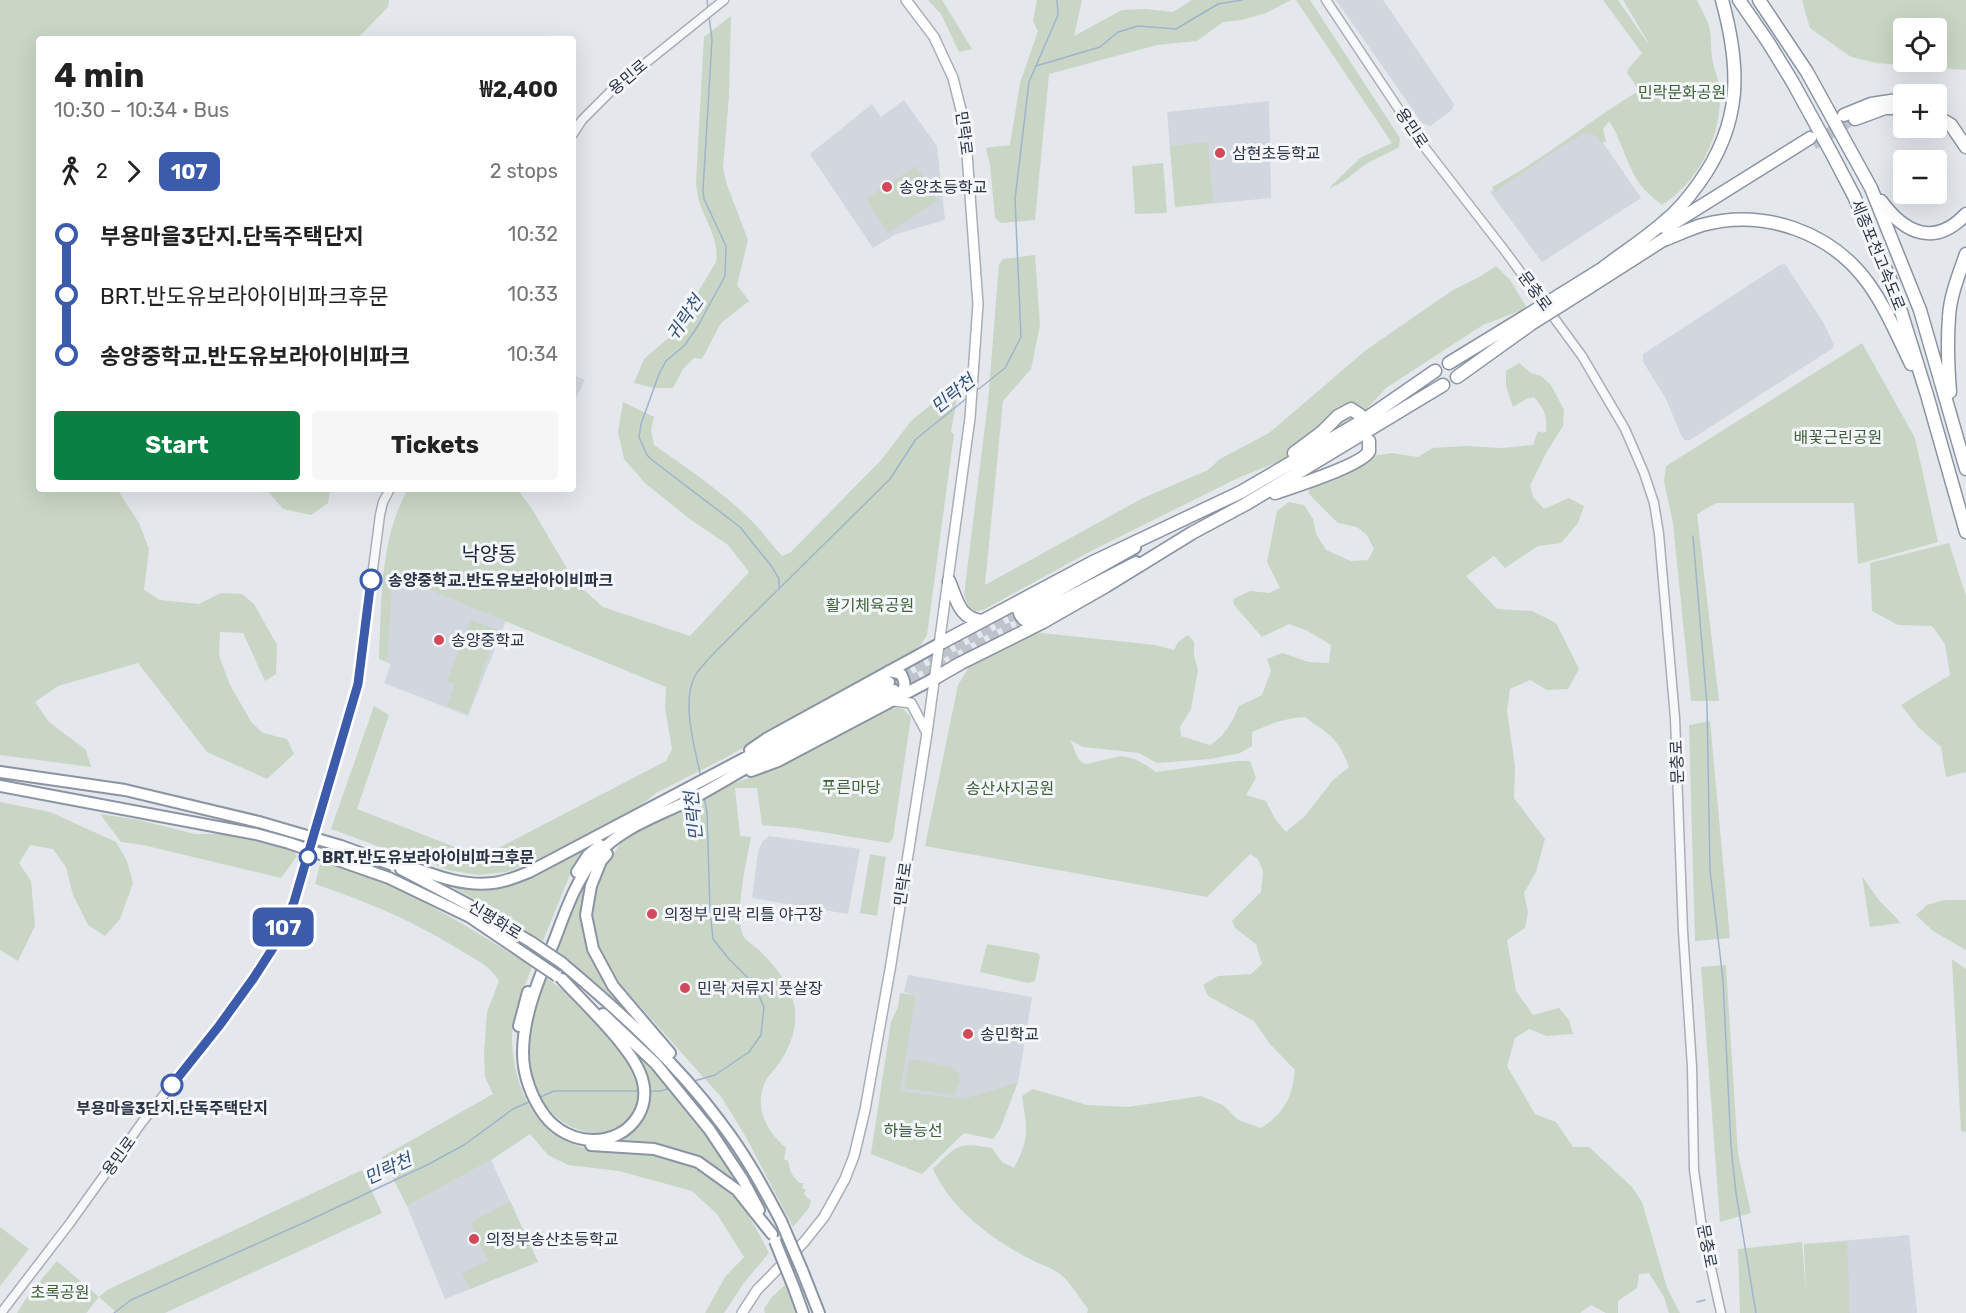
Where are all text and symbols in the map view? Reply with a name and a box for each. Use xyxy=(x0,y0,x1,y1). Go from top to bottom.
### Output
map controls xyxy=(1893,18,1947,204)
button: locate xyxy=(1893,18,1947,72)
street label: 용민로 xyxy=(605,55,651,98)
text: 4 min xyxy=(54,56,144,95)
text: ₩2,400 xyxy=(480,76,558,103)
park label: 민락문화공원 xyxy=(1638,83,1726,102)
button: + xyxy=(1893,84,1947,138)
text: 10:30 – 10:34 · Bus xyxy=(54,98,229,122)
street label: 용민로 xyxy=(1392,104,1432,152)
street label: 민락로 xyxy=(952,110,976,156)
place label: 삼현초등학교 xyxy=(1232,144,1320,163)
marker: 삼현초등학교 xyxy=(1213,146,1227,160)
button: − xyxy=(1893,150,1947,204)
icon: walk xyxy=(54,155,87,188)
icon: forward xyxy=(117,155,150,188)
text: 2 xyxy=(96,159,108,183)
text: 107 xyxy=(171,159,208,184)
text: 2 stops xyxy=(490,159,558,183)
place label: 송양초등학교 xyxy=(899,178,987,197)
marker: 송양초등학교 xyxy=(880,180,894,194)
street label: 세종포천고속도로 xyxy=(1847,197,1909,313)
text: 10:32 xyxy=(508,222,558,246)
text: 부용마을3단지.단독주택단지 xyxy=(100,223,364,250)
street label: 문충로 xyxy=(1514,268,1556,315)
text: 10:33 xyxy=(508,282,558,306)
text: BRT.반도유보라아이비파크후문 xyxy=(100,283,389,310)
water label: 귀락천 xyxy=(662,289,709,345)
text: 10:34 xyxy=(507,342,558,366)
text: 송양중학교.반도유보라아이비파크 xyxy=(100,343,410,370)
water label: 민락천 xyxy=(927,368,981,418)
button: Start xyxy=(54,411,300,480)
button: Tickets xyxy=(312,411,558,480)
park label: 배꽃근린공원 xyxy=(1794,428,1882,447)
district label: 낙양동 xyxy=(461,542,517,566)
marker: 송양중학교.반도유보라아이비파크 xyxy=(360,569,382,591)
place label: 송양중학교.반도유보라아이비파크 xyxy=(388,571,614,590)
park label: 활기체육공원 xyxy=(826,596,914,615)
place label: 송양중학교 xyxy=(451,631,525,650)
marker: 송양중학교 xyxy=(432,633,446,647)
street label: 문충로 xyxy=(1667,739,1687,784)
park label: 푸른마당 xyxy=(822,778,881,797)
park label: 송산사지공원 xyxy=(966,779,1054,798)
water label: 민락천 xyxy=(680,788,708,842)
marker: BRT.반도유보라아이비파크후문 xyxy=(299,848,317,866)
place label: BRT.반도유보라아이비파크후문 xyxy=(322,848,535,867)
street label: 민락로 xyxy=(891,861,916,907)
street label: 신평화로 xyxy=(465,897,525,943)
place label: 의정부 민락 리틀 야구장 xyxy=(664,905,823,924)
marker: 의정부 민락 리틀 야구장 xyxy=(645,907,659,921)
line badge: 107 xyxy=(248,908,318,946)
text: 107 xyxy=(265,915,301,940)
place label: 민락 저류지 풋살장 xyxy=(697,979,823,998)
marker: 민락 저류지 풋살장 xyxy=(678,981,692,995)
place label: 송민학교 xyxy=(980,1025,1039,1044)
marker: 송민학교 xyxy=(961,1027,975,1041)
marker: 부용마을3단지.단독주택단지 xyxy=(161,1074,183,1096)
place label: 부용마을3단지.단독주택단지 xyxy=(76,1099,268,1118)
park label: 하늘능선 xyxy=(884,1121,942,1140)
street label: 용민로 xyxy=(98,1132,140,1179)
water label: 민락천 xyxy=(361,1148,417,1189)
street label: 문충로 xyxy=(1693,1223,1721,1270)
place label: 의정부송산초등학교 xyxy=(486,1230,618,1249)
marker: 의정부송산초등학교 xyxy=(467,1232,481,1246)
park label: 초록공원 xyxy=(31,1283,89,1302)

